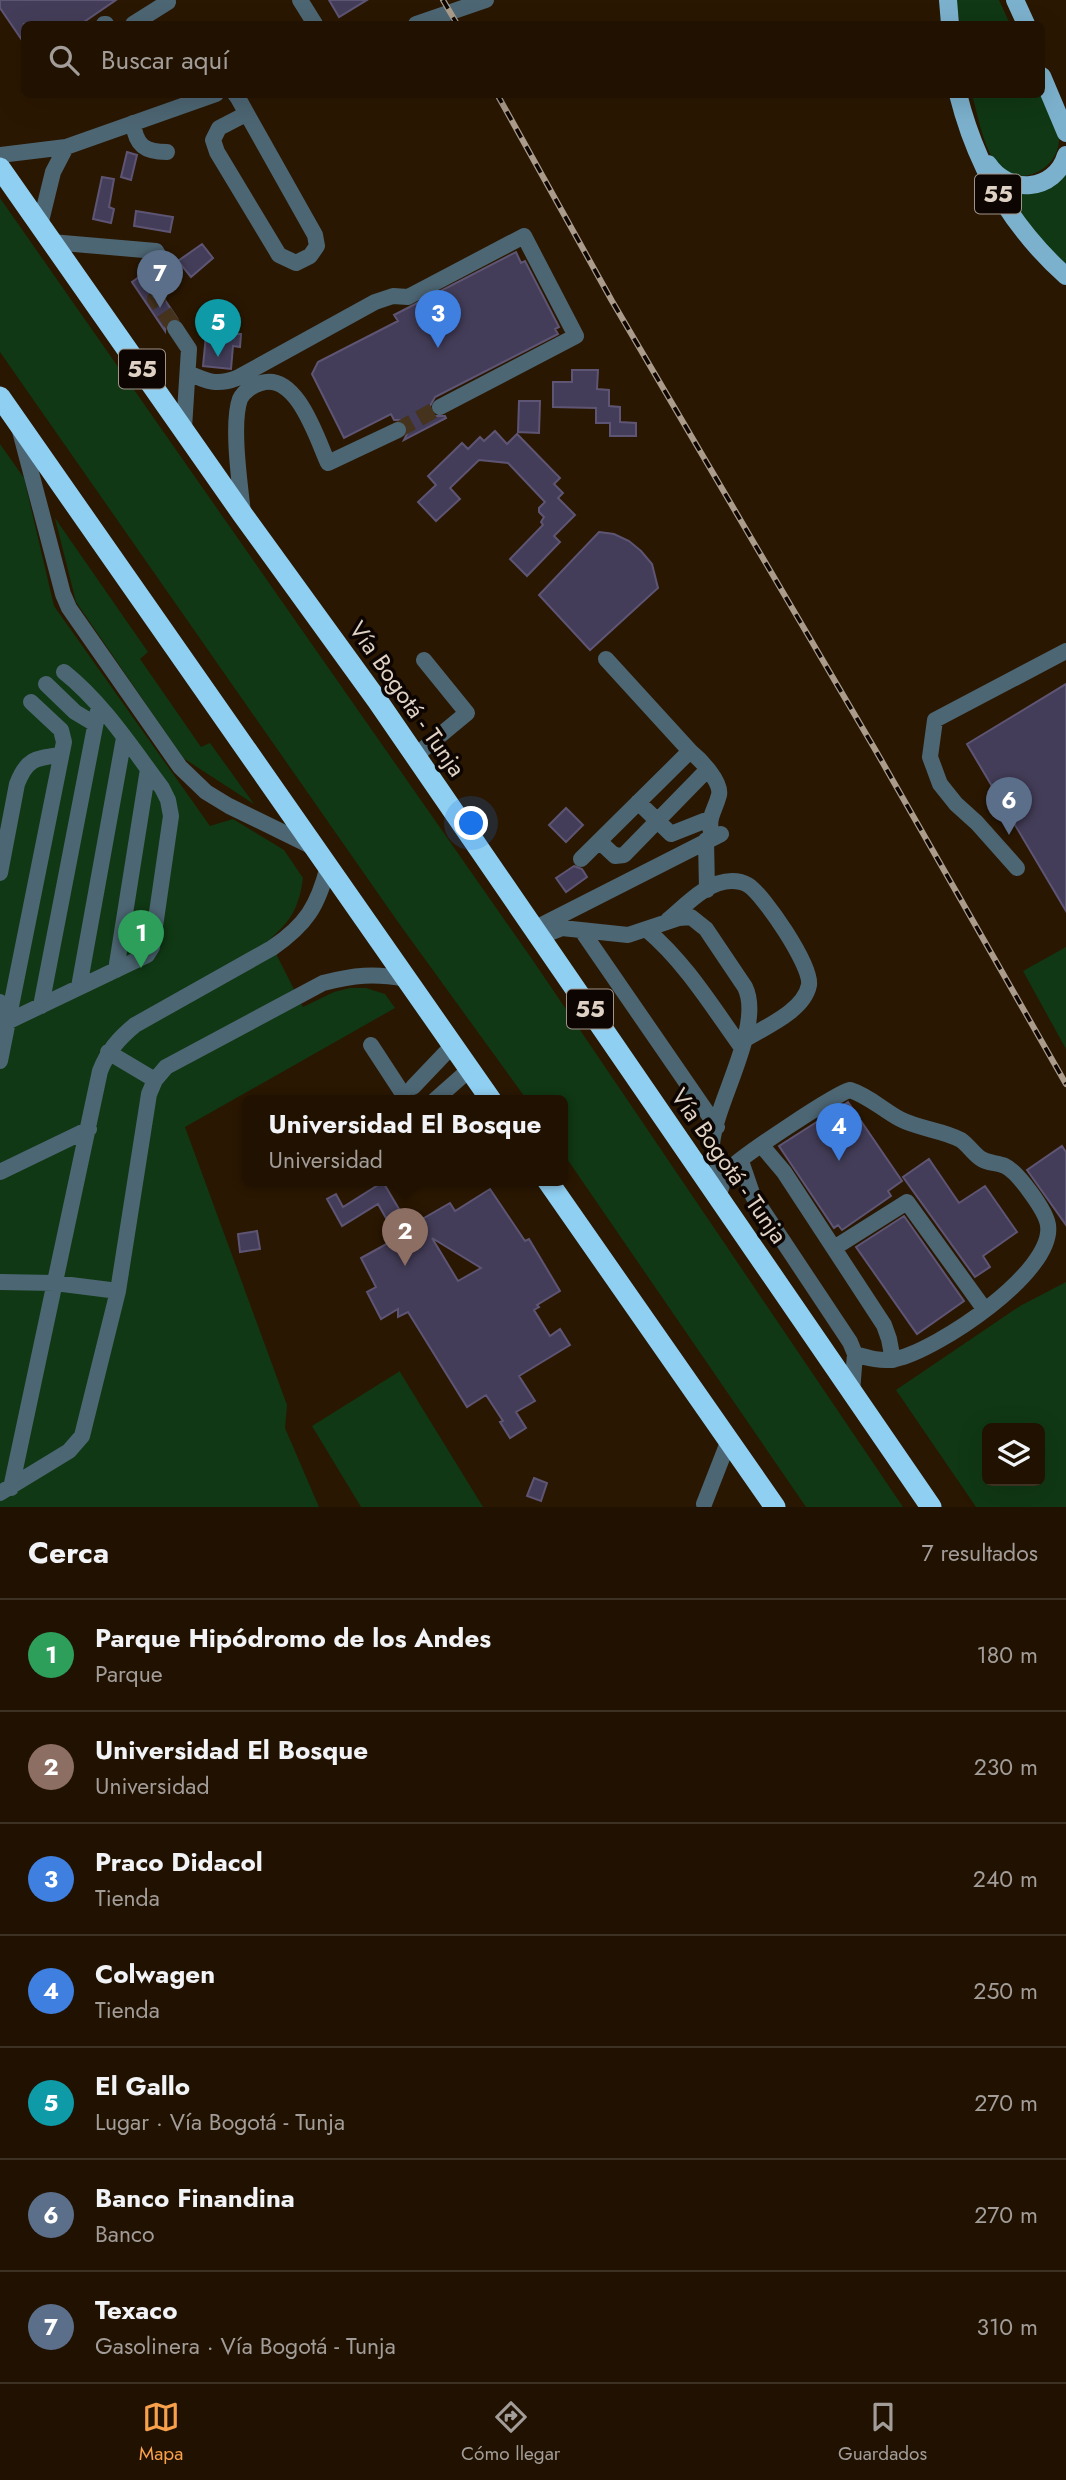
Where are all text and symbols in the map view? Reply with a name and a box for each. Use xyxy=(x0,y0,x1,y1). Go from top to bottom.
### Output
search box xyxy=(21,21,1045,98)
icon: search xyxy=(45,41,83,79)
text: Buscar aquí xyxy=(101,41,229,79)
road number: 55 xyxy=(975,174,1021,214)
pin: 7 xyxy=(137,250,183,308)
pin: 3 xyxy=(415,290,461,348)
pin: 5 xyxy=(195,299,241,357)
road number: 55 xyxy=(119,350,165,388)
street label: Vía Bogotá - Tunja xyxy=(341,614,474,784)
pin: 6 xyxy=(986,777,1032,835)
your location xyxy=(454,806,488,840)
pin: 1 xyxy=(118,910,164,968)
road number: 55 xyxy=(567,990,613,1028)
street label: Vía Bogotá - Tunja xyxy=(663,1081,796,1251)
popup xyxy=(242,1095,568,1186)
pin: 4 xyxy=(816,1103,862,1161)
text: Universidad El Bosque xyxy=(268,1105,542,1143)
text: Universidad xyxy=(268,1143,383,1177)
pin: 2 xyxy=(382,1208,428,1266)
map controls xyxy=(982,1423,1045,1486)
button: layers xyxy=(982,1423,1045,1486)
text: Cerca xyxy=(28,1531,109,1574)
text: 7 resultados xyxy=(921,1536,1038,1570)
text: Parque Hipódromo de los Andes xyxy=(95,1619,491,1657)
text: 1 xyxy=(45,1638,57,1672)
text: 180 m xyxy=(976,1638,1038,1672)
text: Parque xyxy=(95,1657,163,1691)
text: Universidad El Bosque xyxy=(95,1731,368,1769)
text: 2 xyxy=(43,1750,59,1784)
text: 230 m xyxy=(974,1750,1038,1784)
text: Universidad xyxy=(95,1769,210,1803)
text: Praco Didacol xyxy=(95,1843,263,1881)
text: 3 xyxy=(44,1862,58,1896)
text: 240 m xyxy=(973,1862,1038,1896)
text: Tienda xyxy=(95,1881,160,1915)
text: Colwagen xyxy=(95,1955,215,1993)
text: 4 xyxy=(43,1974,59,2008)
text: 250 m xyxy=(973,1974,1038,2008)
text: Tienda xyxy=(95,1993,160,2027)
text: El Gallo xyxy=(95,2067,190,2105)
text: 5 xyxy=(44,2086,58,2120)
text: 270 m xyxy=(974,2086,1038,2120)
text: Lugar · Vía Bogotá - Tunja xyxy=(95,2105,345,2139)
text: Banco Finandina xyxy=(95,2179,295,2217)
text: 6 xyxy=(43,2198,59,2232)
text: 270 m xyxy=(974,2198,1038,2232)
text: Banco xyxy=(95,2217,155,2251)
text: Texaco xyxy=(95,2291,178,2329)
text: 7 xyxy=(44,2310,58,2344)
text: 310 m xyxy=(976,2310,1038,2344)
text: Gasolinera · Vía Bogotá - Tunja xyxy=(95,2329,396,2363)
tab: Mapa xyxy=(139,2398,183,2467)
tab: Cómo llegar xyxy=(461,2398,560,2467)
tab: Guardados xyxy=(838,2398,927,2467)

